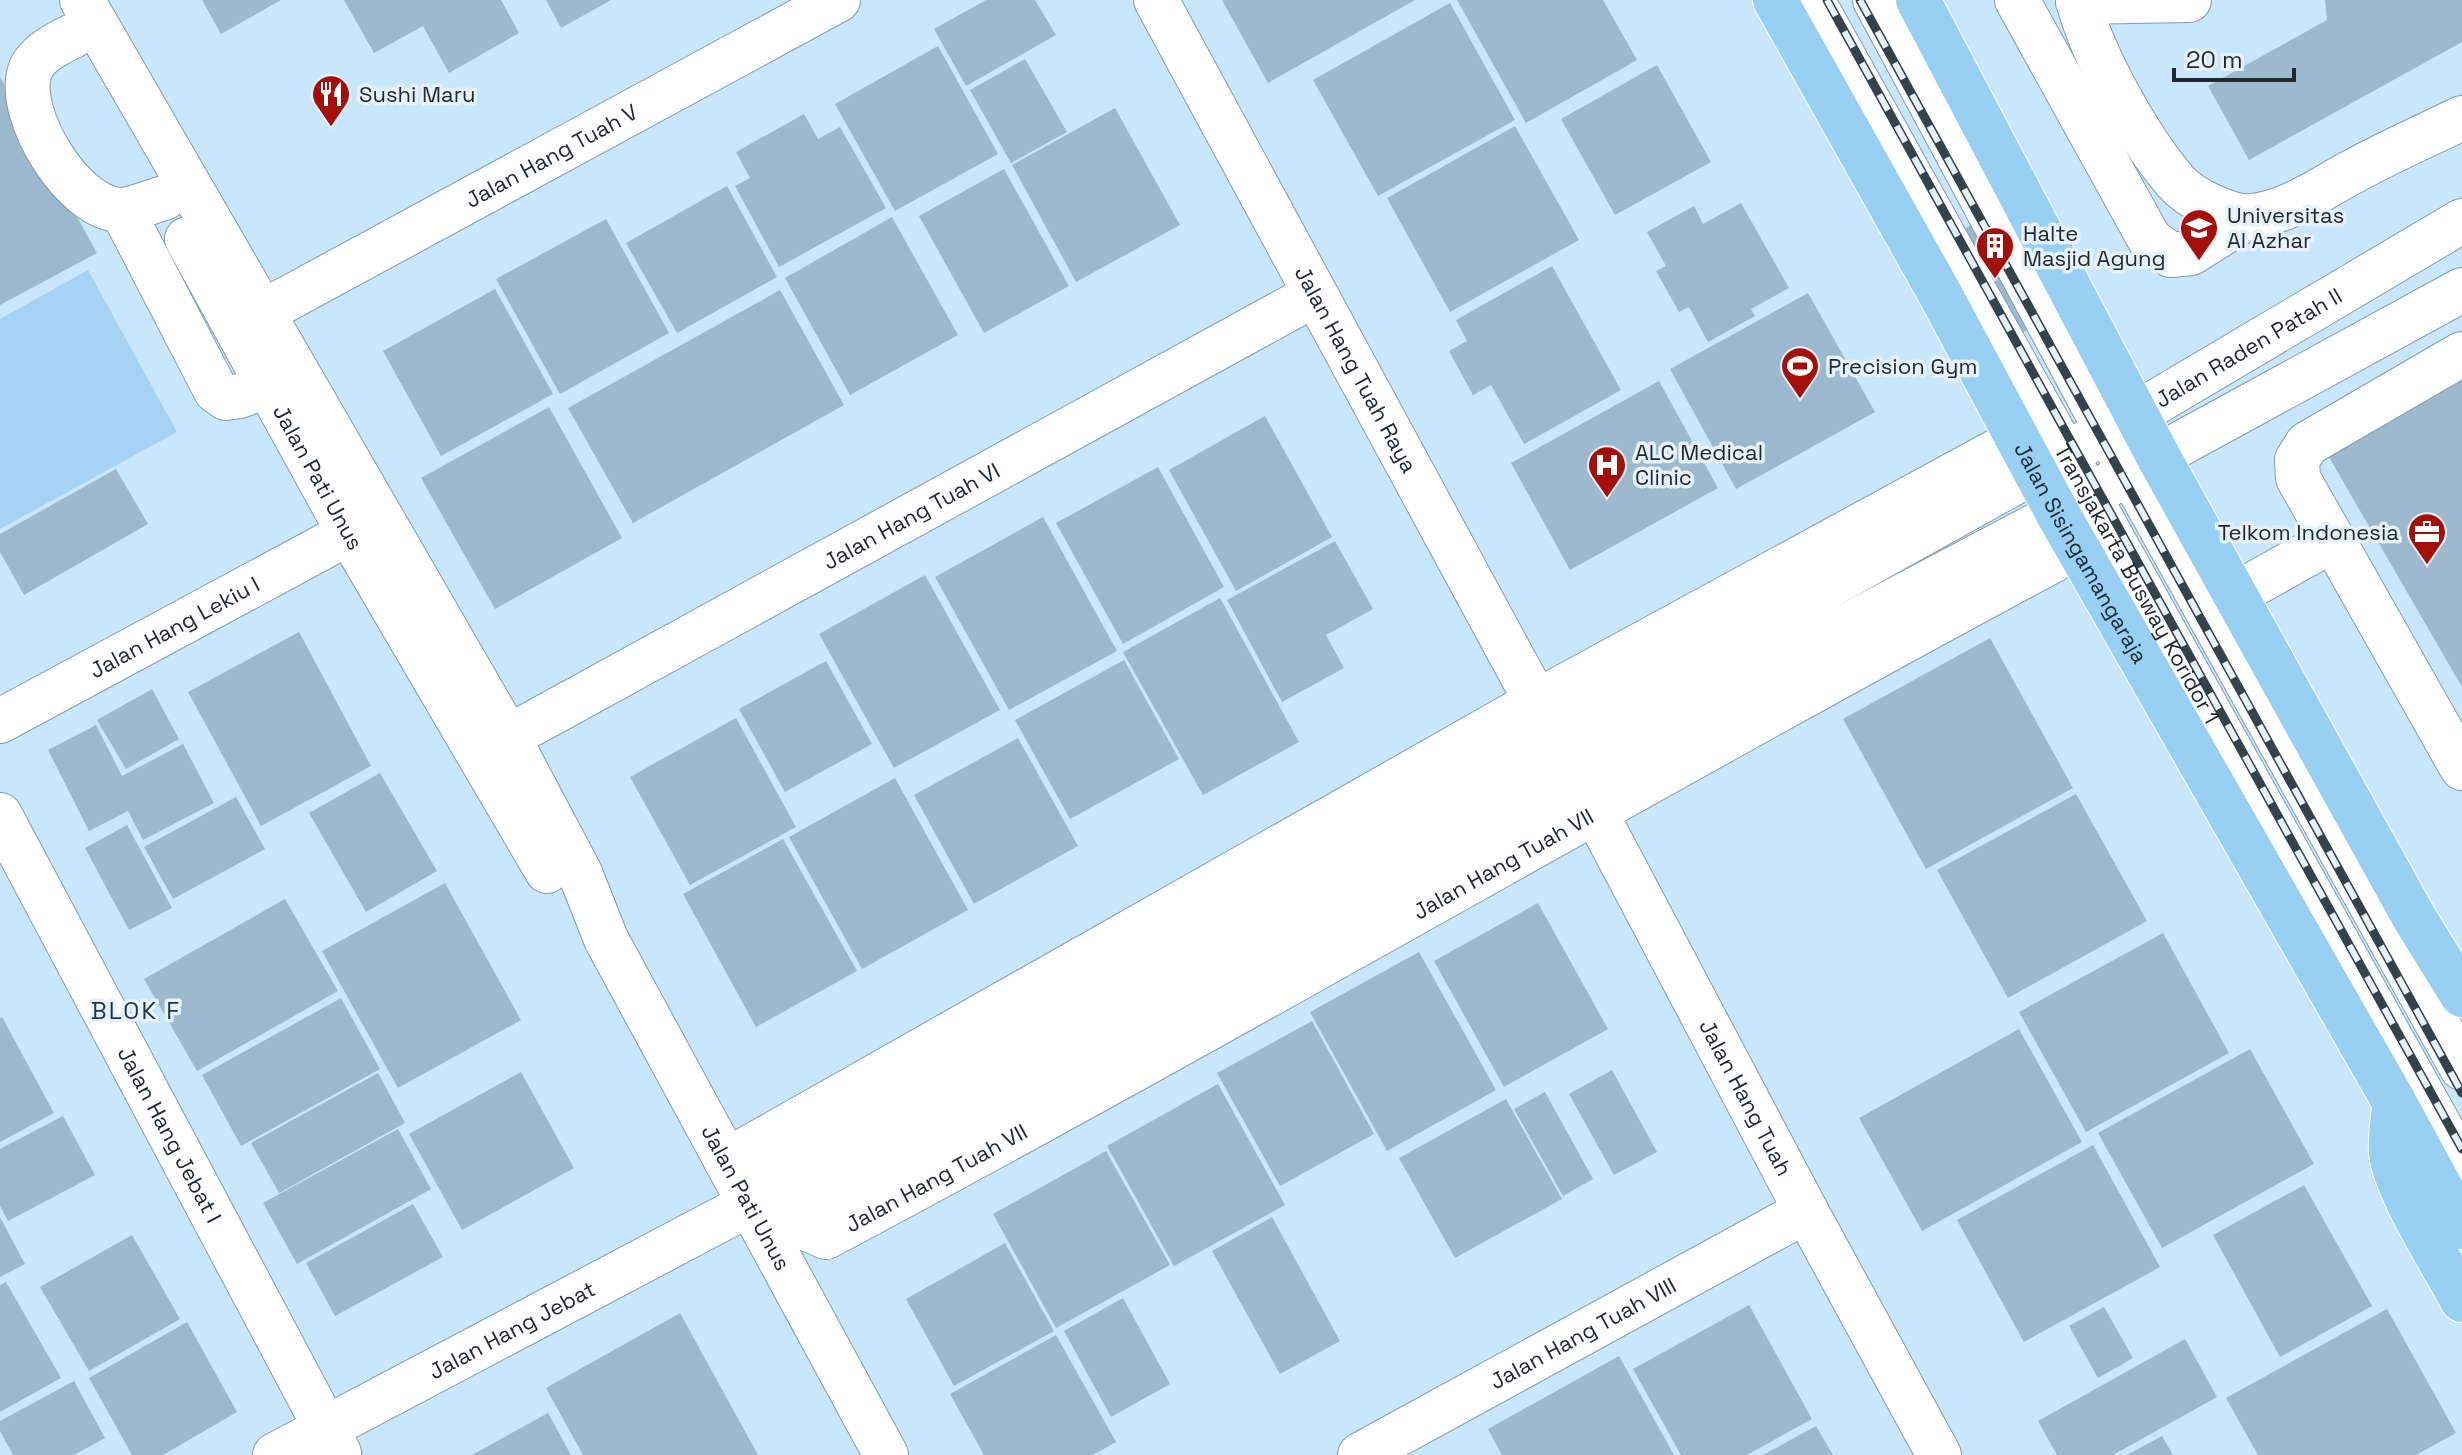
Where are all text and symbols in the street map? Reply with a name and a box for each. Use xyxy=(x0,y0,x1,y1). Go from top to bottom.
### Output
scale bar xyxy=(2174,32,2294,82)
text: 20 m xyxy=(2186,44,2243,75)
restaurant icon: Sushi Maru xyxy=(310,73,352,128)
place label: Sushi Maru xyxy=(359,80,476,108)
street label: Jalan Hang Tuah V xyxy=(460,97,643,214)
place label: Universitas Al Azhar xyxy=(2227,201,2344,254)
school or university icon: Universitas Al Azhar xyxy=(2178,207,2220,262)
place label: Halte Masjid Agung xyxy=(2023,219,2166,272)
building icon: Halte Masjid Agung xyxy=(1974,225,2016,280)
street label: Jalan Hang Tuah Raya xyxy=(1289,261,1424,478)
street label: Jalan Raden Patah II xyxy=(2150,281,2347,414)
sports icon: Precision Gym xyxy=(1779,345,1821,400)
place label: Precision Gym xyxy=(1828,352,1977,380)
street label: Jalan Pati Unus xyxy=(267,400,370,555)
street label: Jalan Sisingamangaraja xyxy=(2008,437,2155,669)
place label: ALC Medical Clinic xyxy=(1635,438,1763,491)
street label: Transjakarta Busway Koridor 1 xyxy=(2048,439,2226,728)
hospital icon: ALC Medical Clinic xyxy=(1586,444,1628,499)
street label: Jalan Hang Tuah VI xyxy=(818,456,1005,576)
office icon: Telkom Indonesia xyxy=(2406,511,2448,566)
place label: Telkom Indonesia xyxy=(2218,518,2399,546)
street label: Jalan Hang Lekiu I xyxy=(84,570,264,684)
street label: Jalan Hang Tuah VII xyxy=(1408,802,1598,925)
district label: BLOK F xyxy=(91,995,181,1026)
street label: Jalan Hang Tuah xyxy=(1693,1014,1799,1180)
street label: Jalan Hang Jebat I xyxy=(112,1042,228,1228)
street label: Jalan Hang Tuah VII xyxy=(840,1117,1032,1238)
street label: Jalan Pati Unus xyxy=(695,1120,797,1275)
street label: Jalan Hang Tuah VIII xyxy=(1485,1271,1681,1395)
street label: Jalan Hang Jebat xyxy=(424,1274,600,1385)

